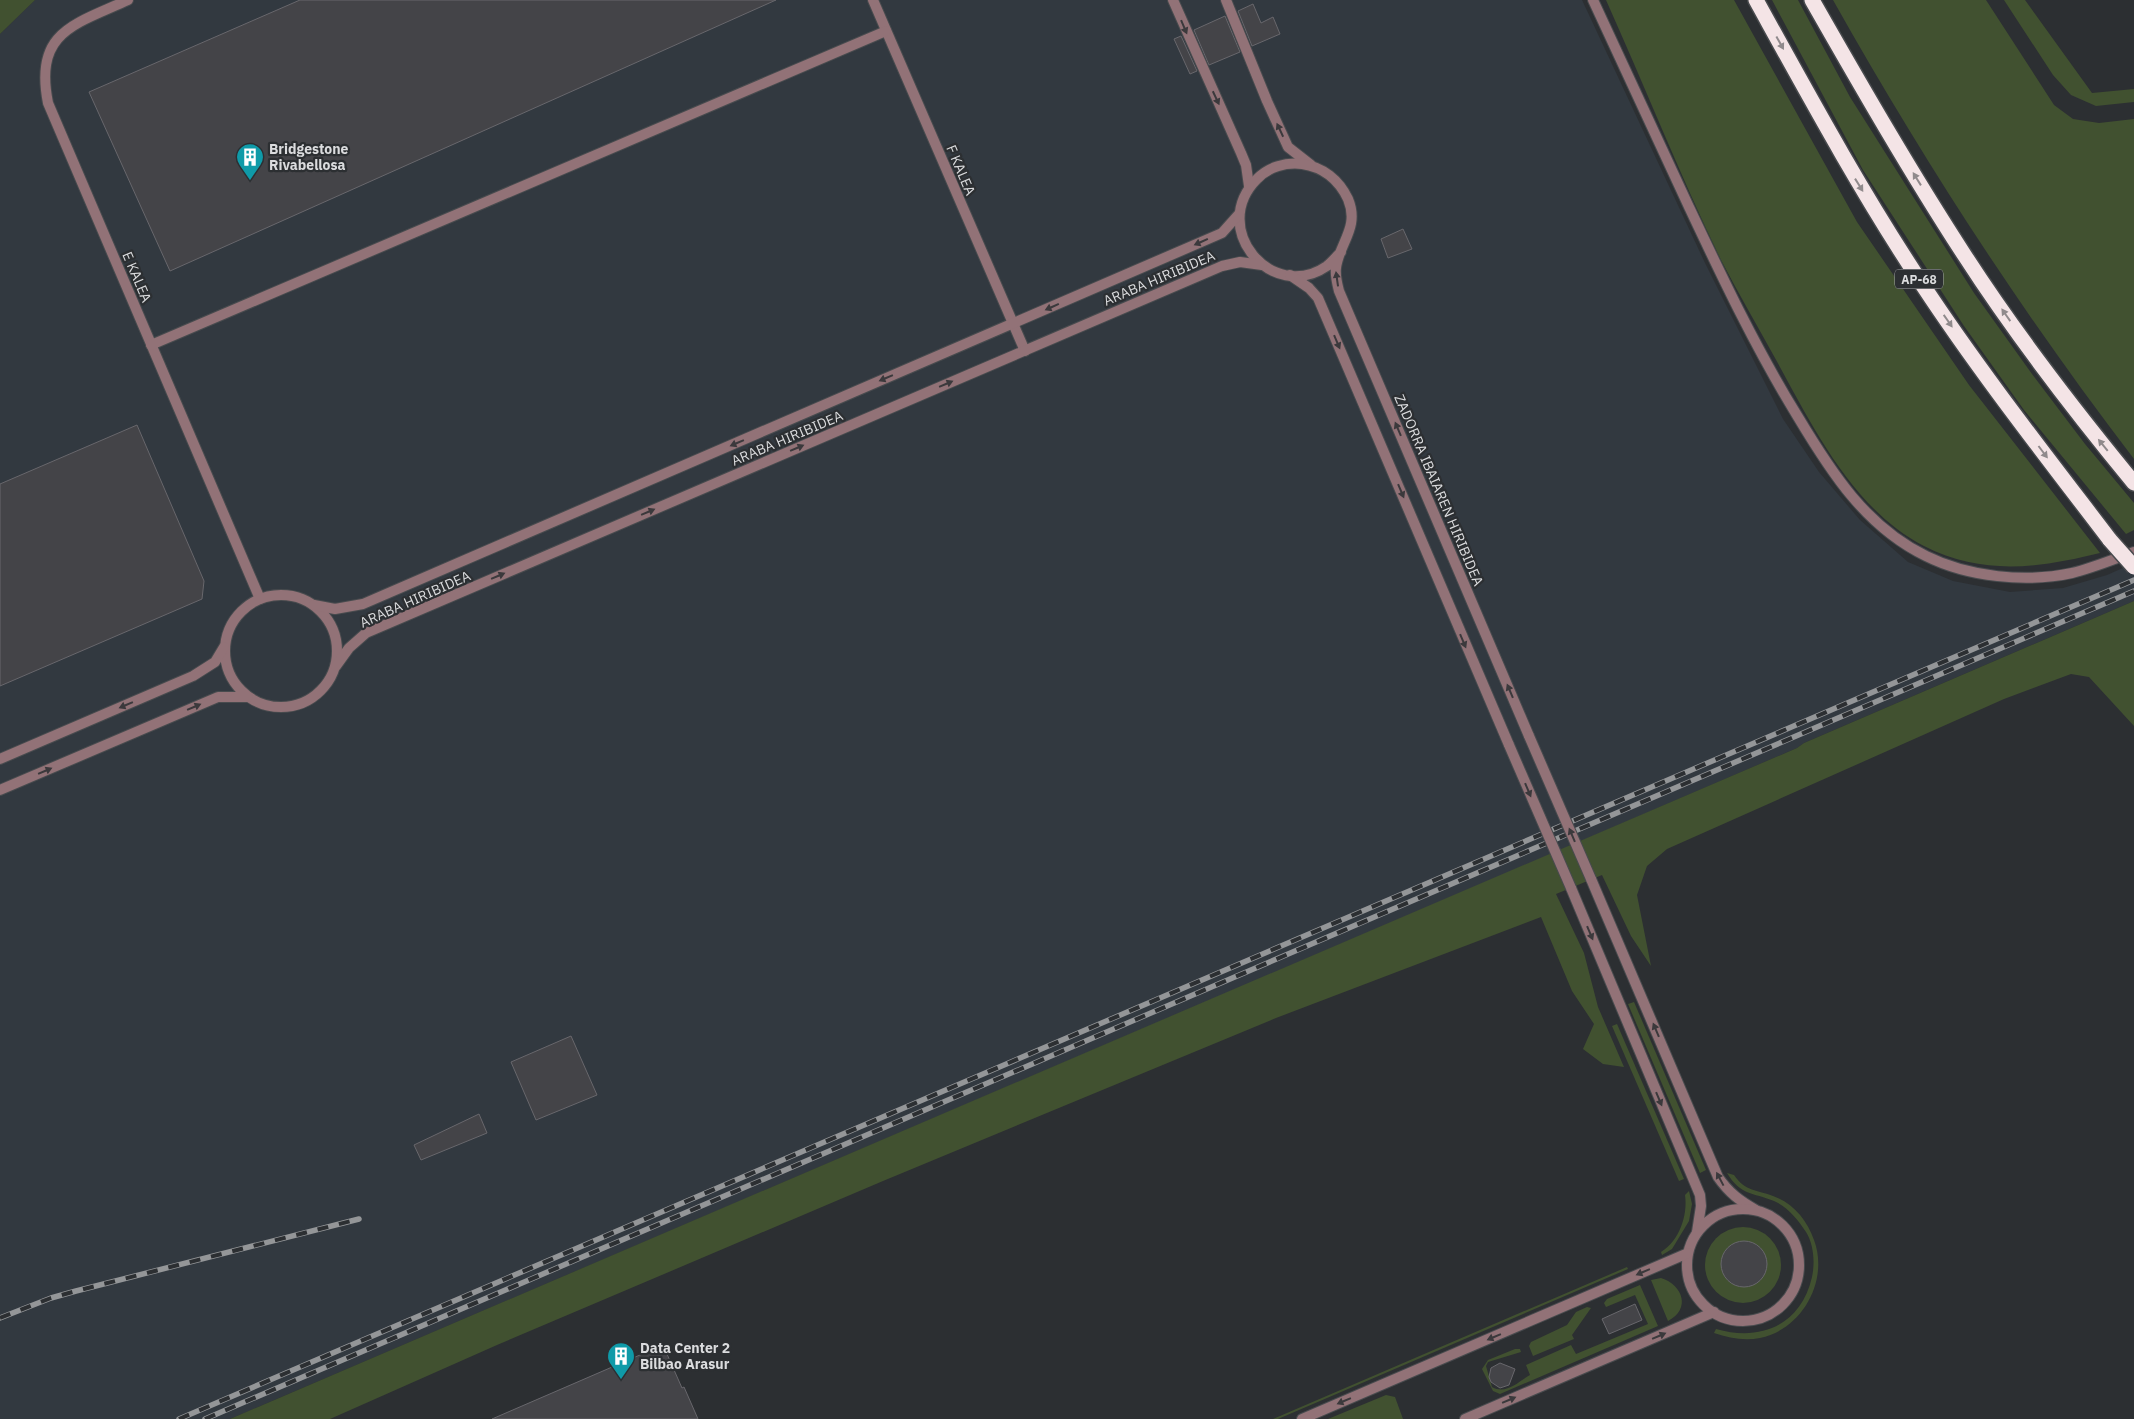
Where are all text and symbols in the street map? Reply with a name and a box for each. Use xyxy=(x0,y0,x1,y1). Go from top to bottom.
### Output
one-way arrow xyxy=(1181,20,1189,34)
one-way arrow xyxy=(1776,35,1784,50)
one-way arrow xyxy=(1212,91,1220,105)
one-way arrow xyxy=(1276,123,1284,137)
place label: Bridgestone Rivabellosa xyxy=(269,140,349,174)
building icon: Bridgestone Rivabellosa xyxy=(235,142,265,181)
street label: F KALEA xyxy=(942,142,980,198)
one-way arrow xyxy=(1912,173,1921,186)
one-way arrow xyxy=(1854,178,1864,191)
one-way arrow xyxy=(1194,239,1208,247)
street label: ARABA HIRIBIDEA xyxy=(1100,246,1218,310)
street label: E KALEA xyxy=(118,249,156,305)
road number: AP-68 xyxy=(1895,270,1943,288)
one-way arrow xyxy=(1333,271,1341,287)
one-way arrow xyxy=(1045,304,1059,312)
one-way arrow xyxy=(2001,308,2011,322)
one-way arrow xyxy=(1943,314,1953,328)
one-way arrow xyxy=(1333,335,1341,349)
one-way arrow xyxy=(879,375,893,383)
one-way arrow xyxy=(939,380,953,388)
street label: ZADORRA IBAIAREN HIRIBIDEA xyxy=(1390,391,1488,589)
street label: ARABA HIRIBIDEA xyxy=(728,406,846,470)
one-way arrow xyxy=(1394,422,1402,436)
one-way arrow xyxy=(730,439,744,447)
one-way arrow xyxy=(2098,439,2109,452)
one-way arrow xyxy=(790,444,804,452)
one-way arrow xyxy=(2038,445,2048,459)
one-way arrow xyxy=(1397,484,1405,498)
one-way arrow xyxy=(641,508,655,516)
street label: ARABA HIRIBIDEA xyxy=(357,566,473,632)
one-way arrow xyxy=(491,572,505,580)
one-way arrow xyxy=(1460,634,1468,648)
one-way arrow xyxy=(1506,684,1514,698)
one-way arrow xyxy=(118,702,133,710)
one-way arrow xyxy=(187,703,201,711)
one-way arrow xyxy=(38,767,52,775)
one-way arrow xyxy=(1525,783,1533,797)
one-way arrow xyxy=(1567,828,1575,842)
one-way arrow xyxy=(1586,926,1594,940)
one-way arrow xyxy=(1651,1023,1659,1037)
one-way arrow xyxy=(1656,1092,1664,1106)
one-way arrow xyxy=(1716,1171,1724,1186)
one-way arrow xyxy=(1636,1269,1650,1277)
one-way arrow xyxy=(1652,1331,1666,1339)
one-way arrow xyxy=(1487,1333,1501,1341)
place label: Data Center 2 Bilbao Arasur xyxy=(640,1339,730,1373)
building icon: Data Center 2 Bilbao Arasur xyxy=(606,1341,636,1380)
one-way arrow xyxy=(1502,1395,1517,1403)
one-way arrow xyxy=(1337,1397,1351,1405)

